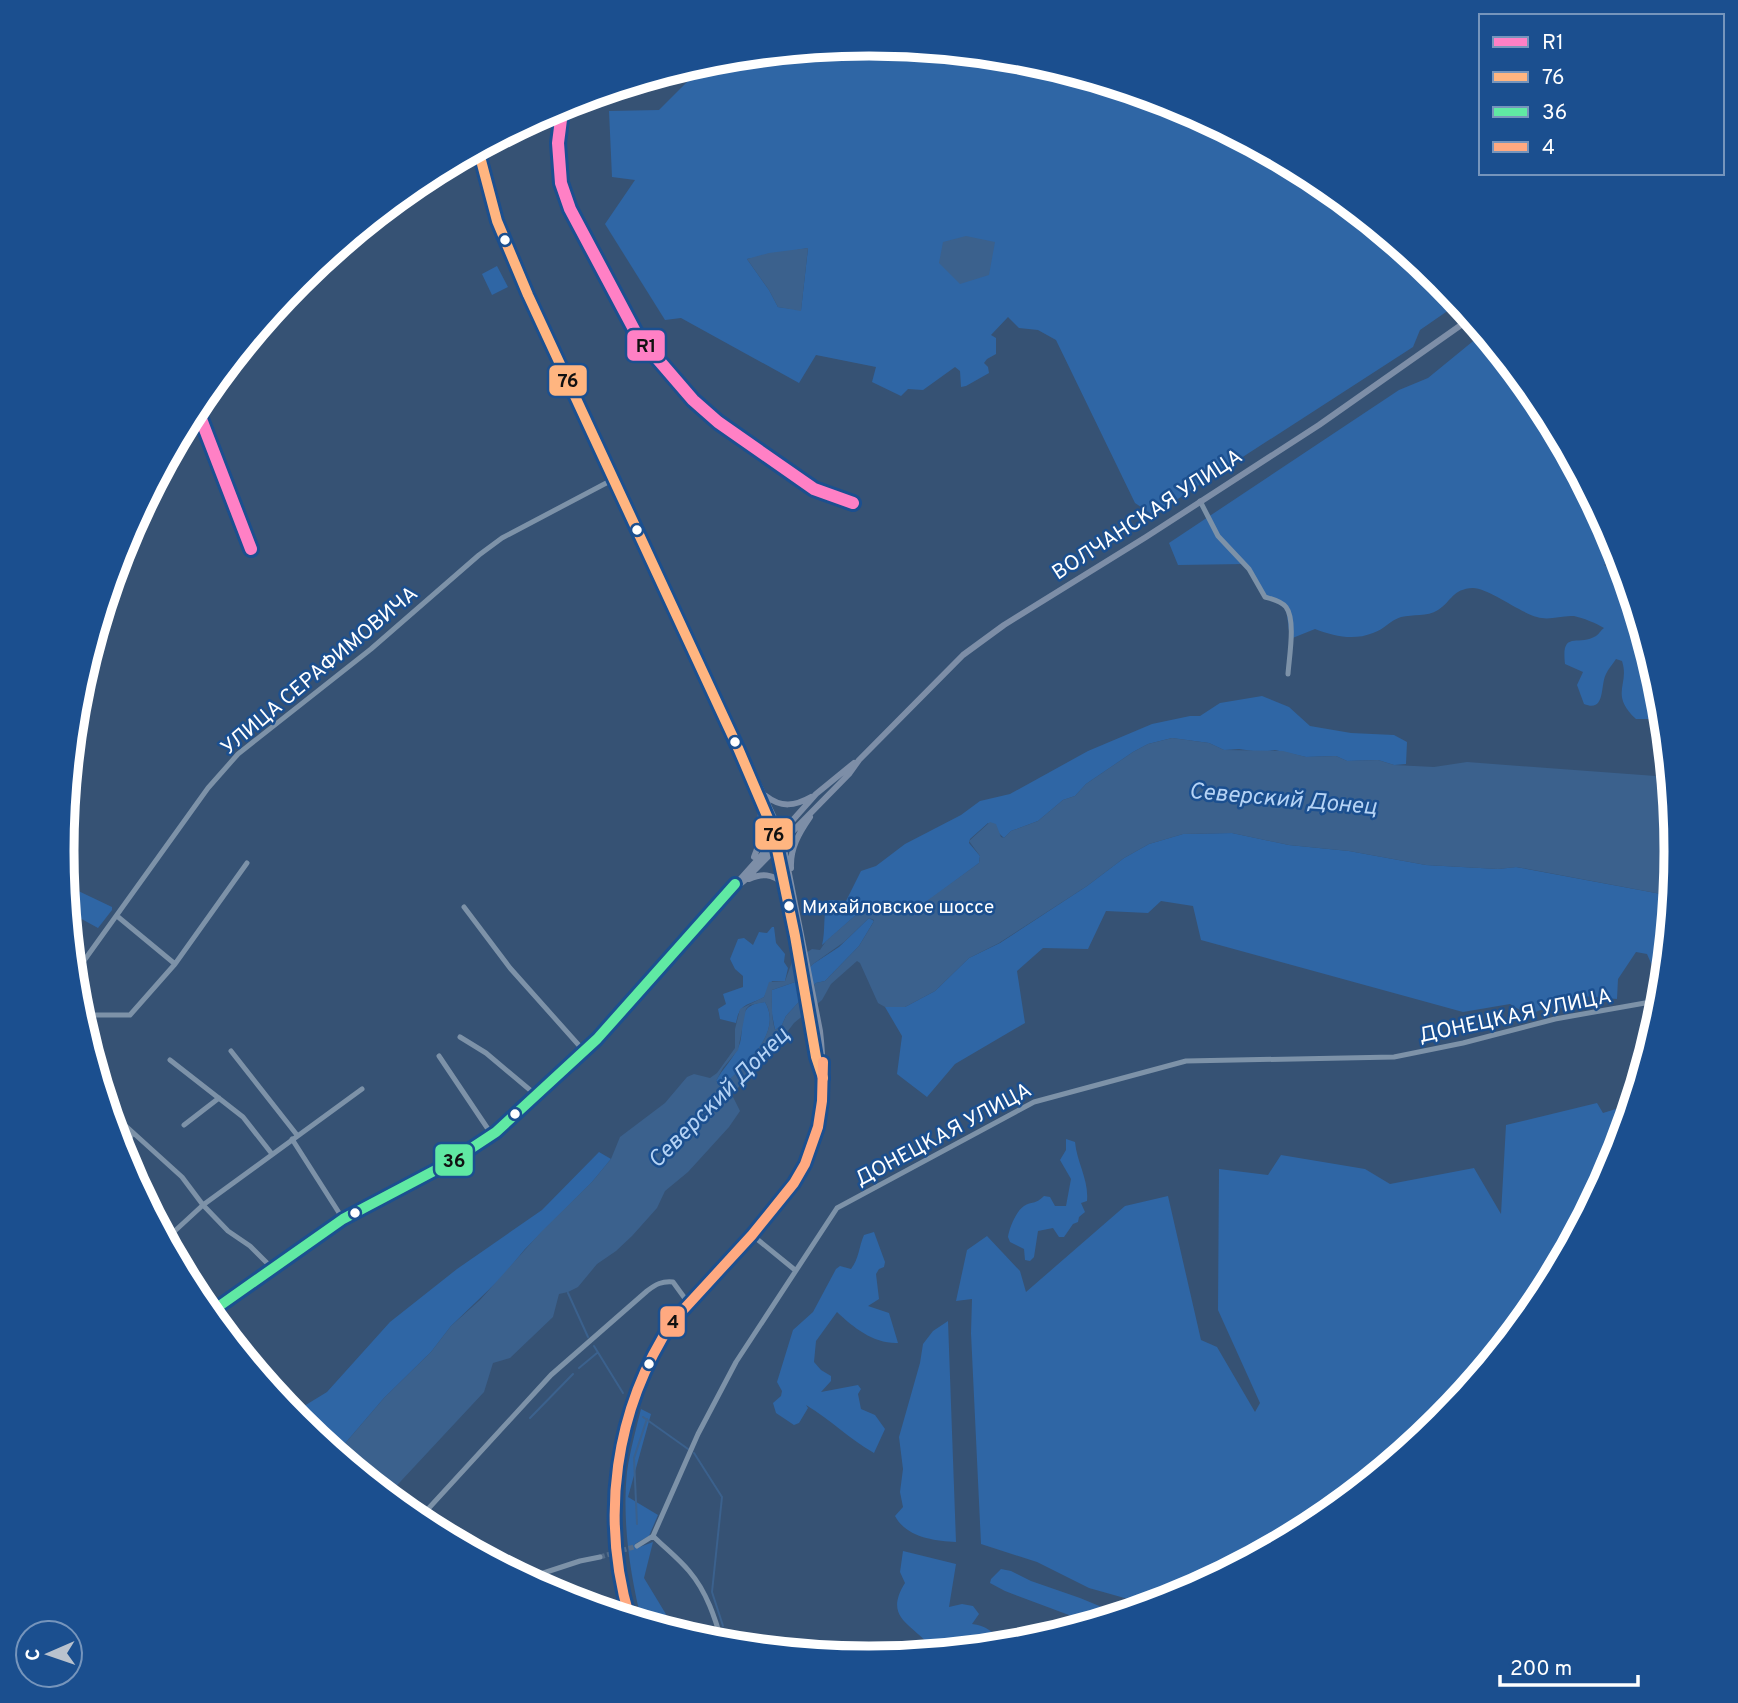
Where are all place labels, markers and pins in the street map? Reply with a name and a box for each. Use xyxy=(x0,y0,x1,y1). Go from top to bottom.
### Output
unlabelled marker xyxy=(498,233,512,247)
unlabelled marker xyxy=(630,523,644,537)
unlabelled marker xyxy=(728,735,742,749)
place label: Михайловское шоссе xyxy=(802,896,994,920)
marker: Михайловское шоссе xyxy=(782,899,796,913)
unlabelled marker xyxy=(508,1107,522,1121)
unlabelled marker xyxy=(348,1206,362,1220)
unlabelled marker xyxy=(642,1357,656,1371)

